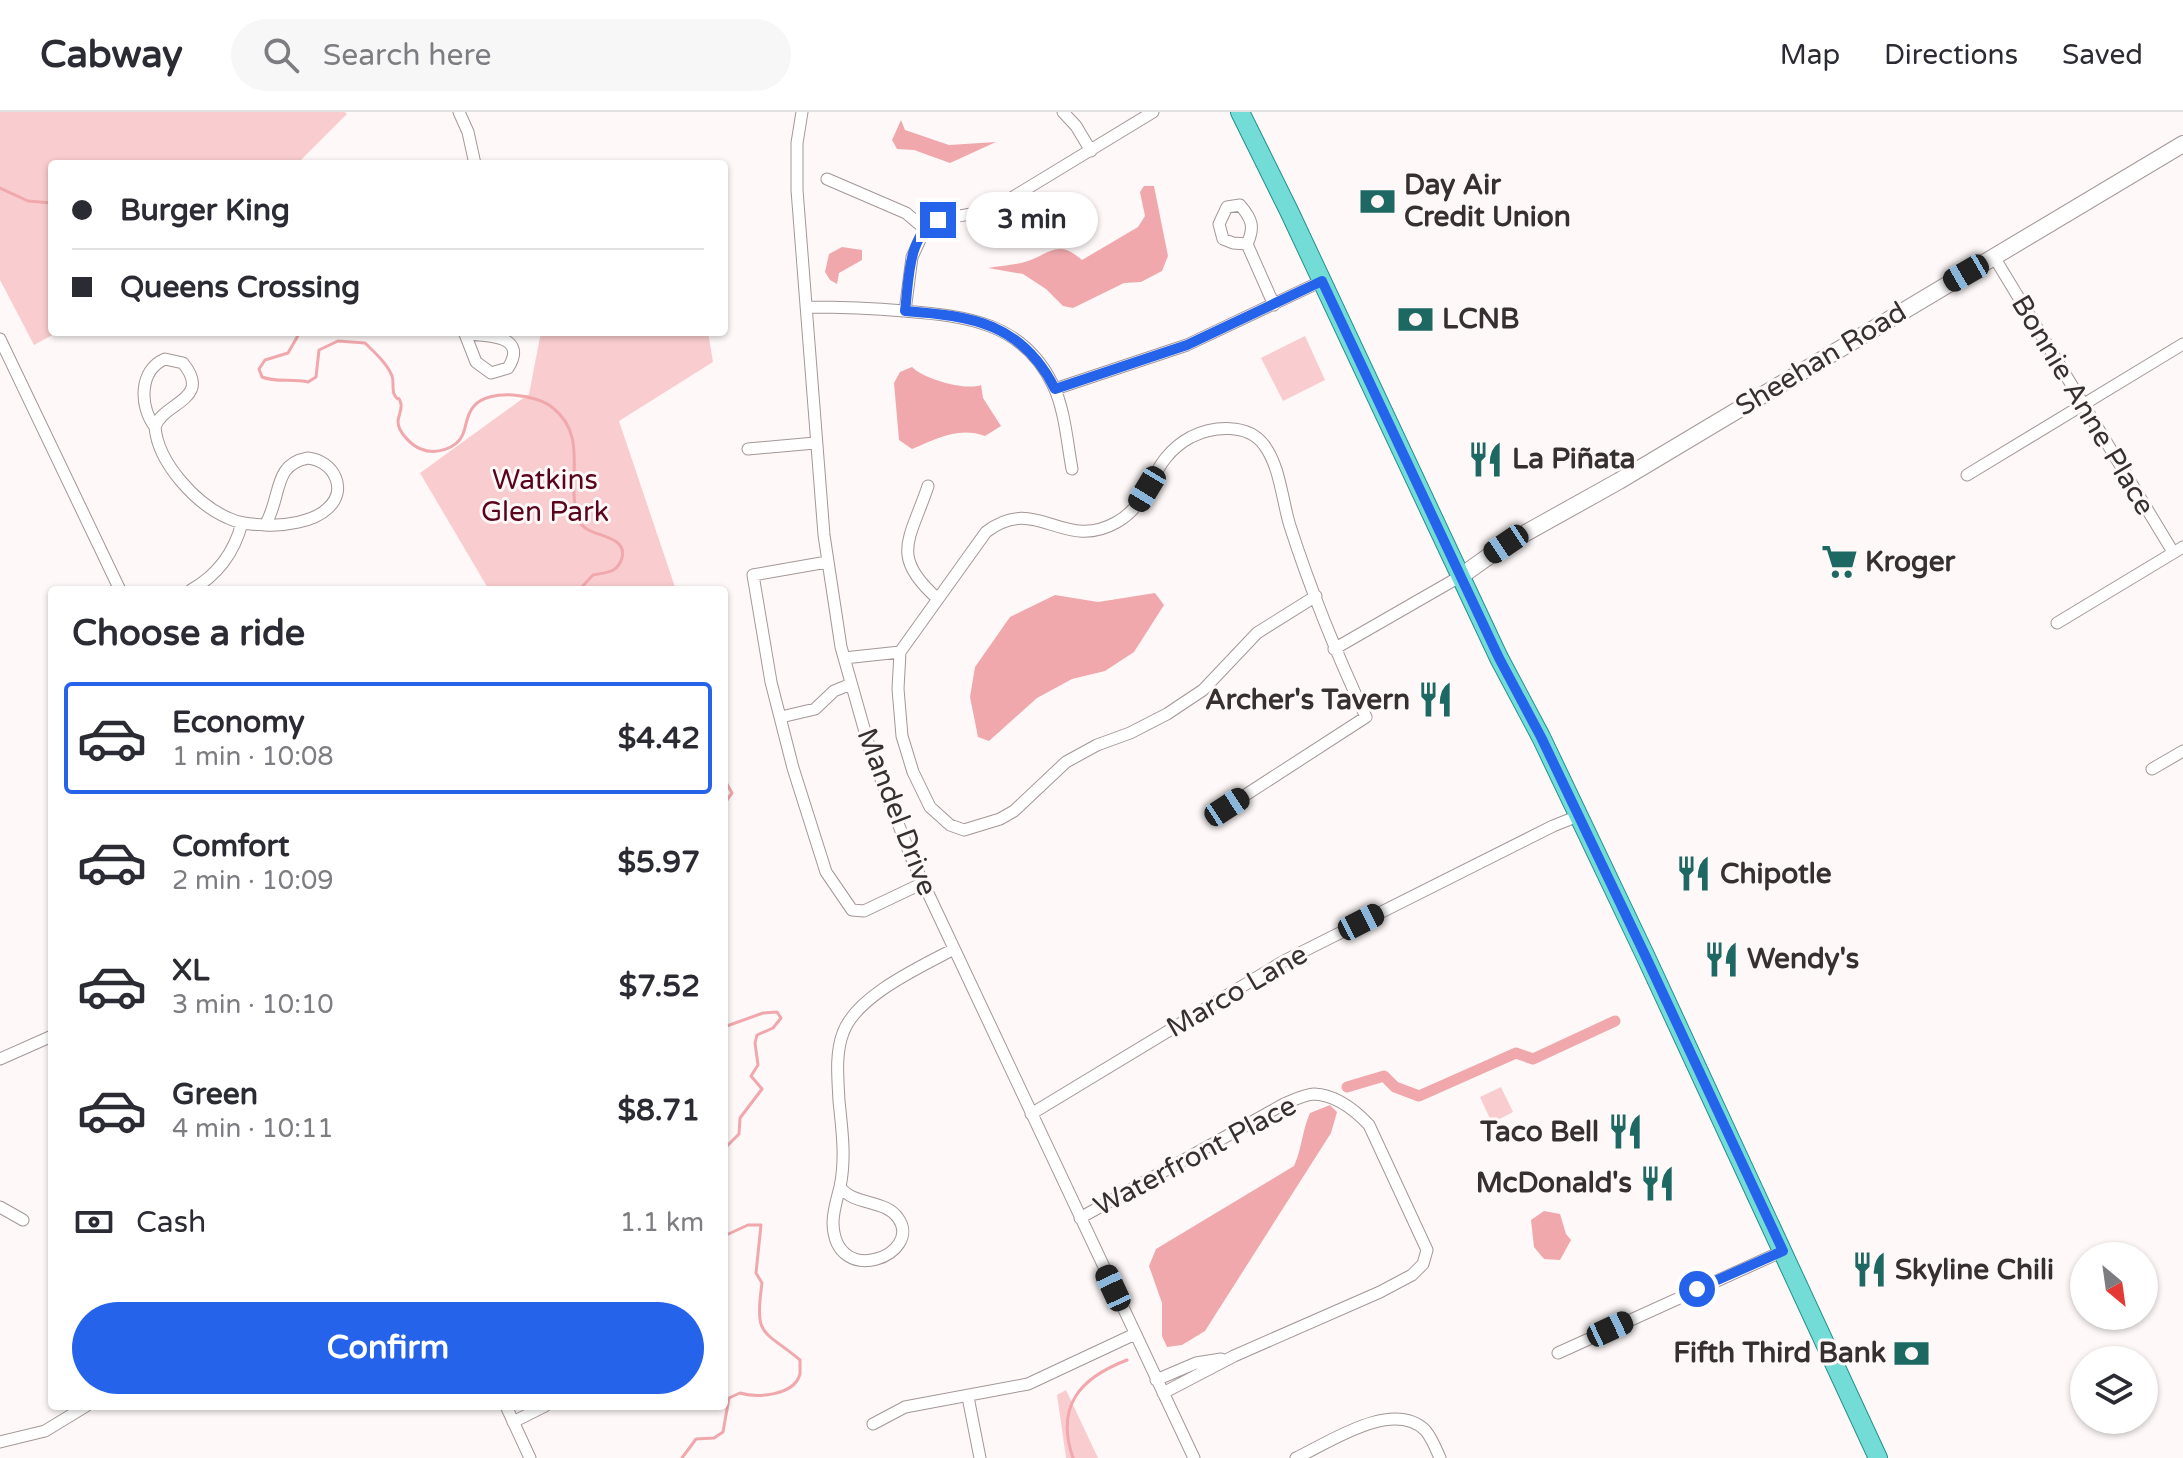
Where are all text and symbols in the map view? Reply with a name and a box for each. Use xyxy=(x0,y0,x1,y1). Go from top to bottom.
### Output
search box xyxy=(231,19,791,91)
text: Cabway xyxy=(40,32,183,78)
icon: search xyxy=(259,33,303,77)
text: Search here xyxy=(323,37,491,74)
text: Map xyxy=(1780,38,1840,72)
text: Directions xyxy=(1884,38,2018,72)
text: Saved xyxy=(2062,38,2143,72)
place label: Day Air Credit Union xyxy=(1404,168,1571,234)
bank icon: Day Air Credit Union xyxy=(1359,182,1397,220)
text: Burger King xyxy=(120,192,290,229)
callout: 3 min xyxy=(966,192,1098,248)
route end xyxy=(920,202,956,238)
text: 3 min xyxy=(997,204,1067,235)
car xyxy=(1939,251,1993,295)
text: Queens Crossing xyxy=(120,269,360,306)
street label: Bonnie Anne Place xyxy=(2004,289,2162,521)
street label: Sheehan Road xyxy=(1729,295,1913,423)
bank icon: LCNB xyxy=(1397,300,1435,338)
place label: LCNB xyxy=(1442,302,1519,336)
restaurant icon: La Piñata xyxy=(1467,440,1505,478)
place label: La Piñata xyxy=(1512,442,1636,476)
car xyxy=(1124,462,1170,516)
park label: Watkins Glen Park xyxy=(481,463,609,529)
car xyxy=(1479,521,1533,567)
supermarket icon: Kroger xyxy=(1820,543,1858,581)
place label: Kroger xyxy=(1865,545,1957,579)
text: Choose a ride xyxy=(72,612,305,655)
restaurant icon: Archer's Tavern xyxy=(1417,681,1455,719)
place label: Archer's Tavern xyxy=(1205,683,1410,717)
icon: car xyxy=(76,702,148,774)
text: Economy xyxy=(172,704,305,741)
text: $4.42 xyxy=(618,720,700,757)
street label: Mandel Drive xyxy=(849,723,945,901)
text: 1 min · 10:08 xyxy=(172,741,334,772)
car xyxy=(1200,784,1254,830)
icon: car xyxy=(76,826,148,898)
text: Comfort xyxy=(172,828,290,865)
text: $5.97 xyxy=(618,844,700,881)
restaurant icon: Chipotle xyxy=(1675,855,1713,893)
place label: Chipotle xyxy=(1720,857,1832,891)
text: 2 min · 10:09 xyxy=(172,865,334,896)
car xyxy=(1334,900,1388,944)
street label: Marco Lane xyxy=(1161,937,1313,1045)
restaurant icon: Wendy's xyxy=(1702,940,1740,978)
place label: Wendy's xyxy=(1747,942,1859,976)
icon: car xyxy=(76,950,148,1022)
text: XL xyxy=(172,952,209,989)
text: $7.52 xyxy=(619,968,700,1005)
text: 3 min · 10:10 xyxy=(172,989,334,1020)
icon: car xyxy=(76,1074,148,1146)
text: Green xyxy=(172,1076,258,1113)
street label: Waterfront Place xyxy=(1088,1088,1302,1224)
text: $8.71 xyxy=(618,1092,700,1129)
text: 4 min · 10:11 xyxy=(172,1113,334,1144)
restaurant icon: Taco Bell xyxy=(1606,1113,1644,1151)
place label: Taco Bell xyxy=(1479,1115,1599,1149)
restaurant icon: McDonald's xyxy=(1639,1164,1677,1202)
place label: McDonald's xyxy=(1476,1166,1632,1200)
icon: cash xyxy=(72,1200,116,1244)
text: Cash xyxy=(136,1204,206,1241)
text: 1.1 km xyxy=(620,1207,704,1238)
north arrow xyxy=(2070,1242,2158,1330)
map controls xyxy=(2070,1242,2158,1434)
restaurant icon: Skyline Chili xyxy=(1850,1251,1888,1289)
place label: Skyline Chili xyxy=(1895,1253,2054,1287)
car xyxy=(1092,1261,1134,1315)
route start xyxy=(1679,1271,1715,1307)
button: Confirm xyxy=(72,1302,704,1394)
car xyxy=(1583,1308,1637,1350)
bank icon: Fifth Third Bank xyxy=(1893,1334,1931,1372)
place label: Fifth Third Bank xyxy=(1673,1336,1886,1370)
button: layers xyxy=(2070,1346,2158,1434)

